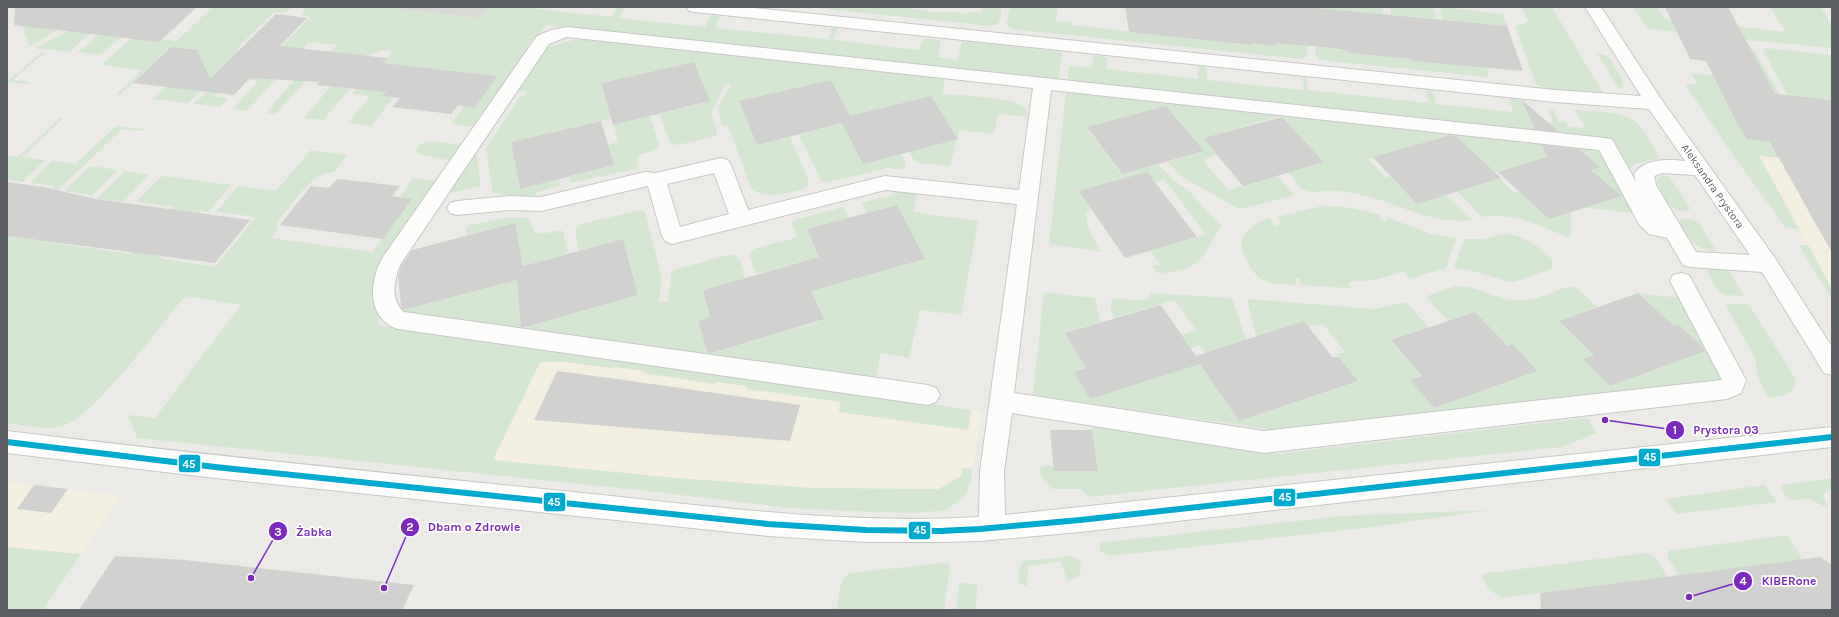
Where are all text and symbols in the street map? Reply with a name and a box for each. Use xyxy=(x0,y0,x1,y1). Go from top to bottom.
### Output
street label: Aleksandra Prystora xyxy=(1679,142,1747,231)
callout: Prystora 03 xyxy=(1665,418,1766,442)
text: 1 xyxy=(1673,423,1677,437)
text: Prystora 03 xyxy=(1693,423,1759,437)
line badge: 45 xyxy=(1638,448,1661,467)
text: 45 xyxy=(1644,451,1656,464)
line badge: 45 xyxy=(178,454,201,473)
text: 45 xyxy=(183,458,195,471)
line badge: 45 xyxy=(1273,488,1296,507)
text: 45 xyxy=(1279,491,1291,504)
line badge: 45 xyxy=(543,492,566,512)
text: 45 xyxy=(548,496,560,509)
callout: Dbam o Zdrowie xyxy=(400,515,528,539)
callout: Żabka xyxy=(268,519,340,543)
text: 2 xyxy=(406,520,414,534)
text: Dbam o Zdrowie xyxy=(428,520,520,534)
line badge: 45 xyxy=(908,521,931,540)
text: 45 xyxy=(914,524,926,537)
text: 3 xyxy=(274,525,282,539)
text: Żabka xyxy=(296,525,332,539)
callout: KIBERone xyxy=(1733,569,1824,593)
text: 4 xyxy=(1739,574,1747,588)
text: KIBERone xyxy=(1762,574,1816,588)

